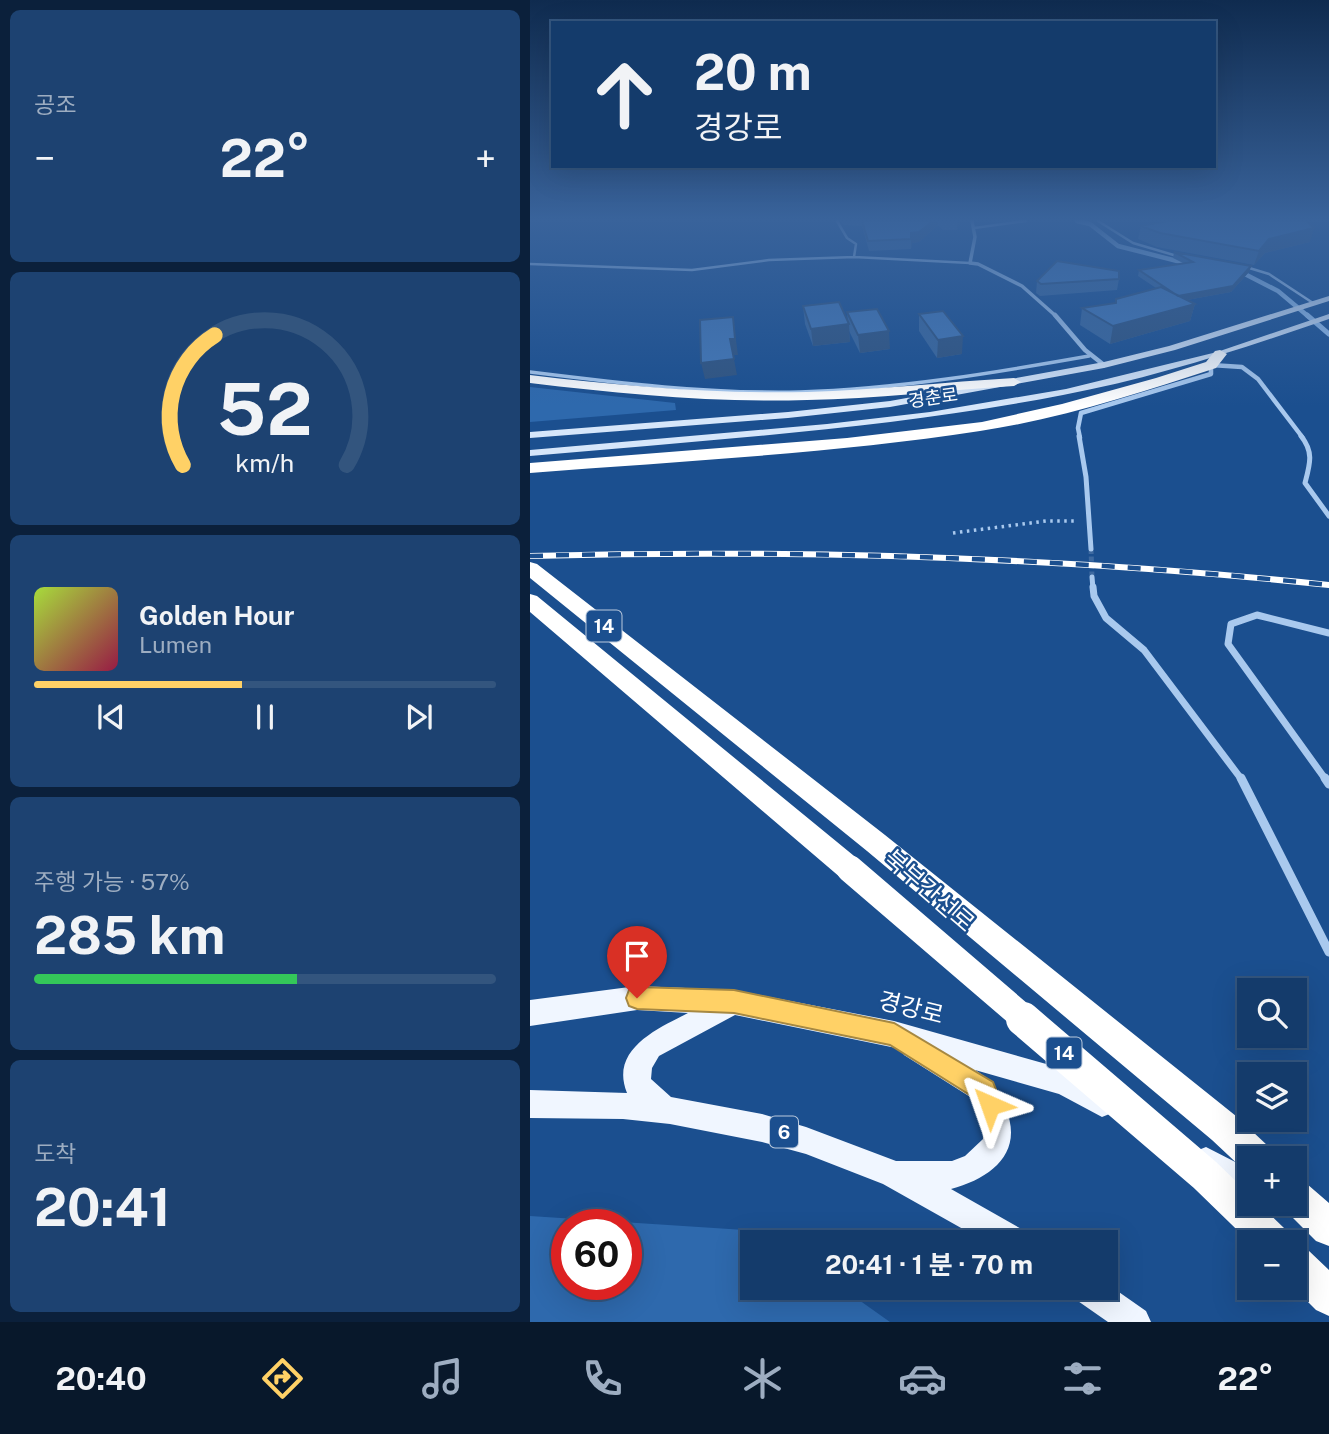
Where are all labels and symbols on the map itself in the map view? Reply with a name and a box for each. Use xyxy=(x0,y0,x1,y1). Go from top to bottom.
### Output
street label: 경춘로 xyxy=(907,384,959,411)
road number: 14 xyxy=(586,610,622,642)
street label: 북부간선로 xyxy=(879,843,981,937)
pin xyxy=(607,926,667,998)
street label: 경강로 xyxy=(876,985,947,1029)
road number: 14 xyxy=(1046,1037,1082,1068)
position arrow xyxy=(953,1068,1027,1142)
road number: 6 xyxy=(770,1116,798,1148)
speed limit sign: 60 xyxy=(551,1209,642,1300)

